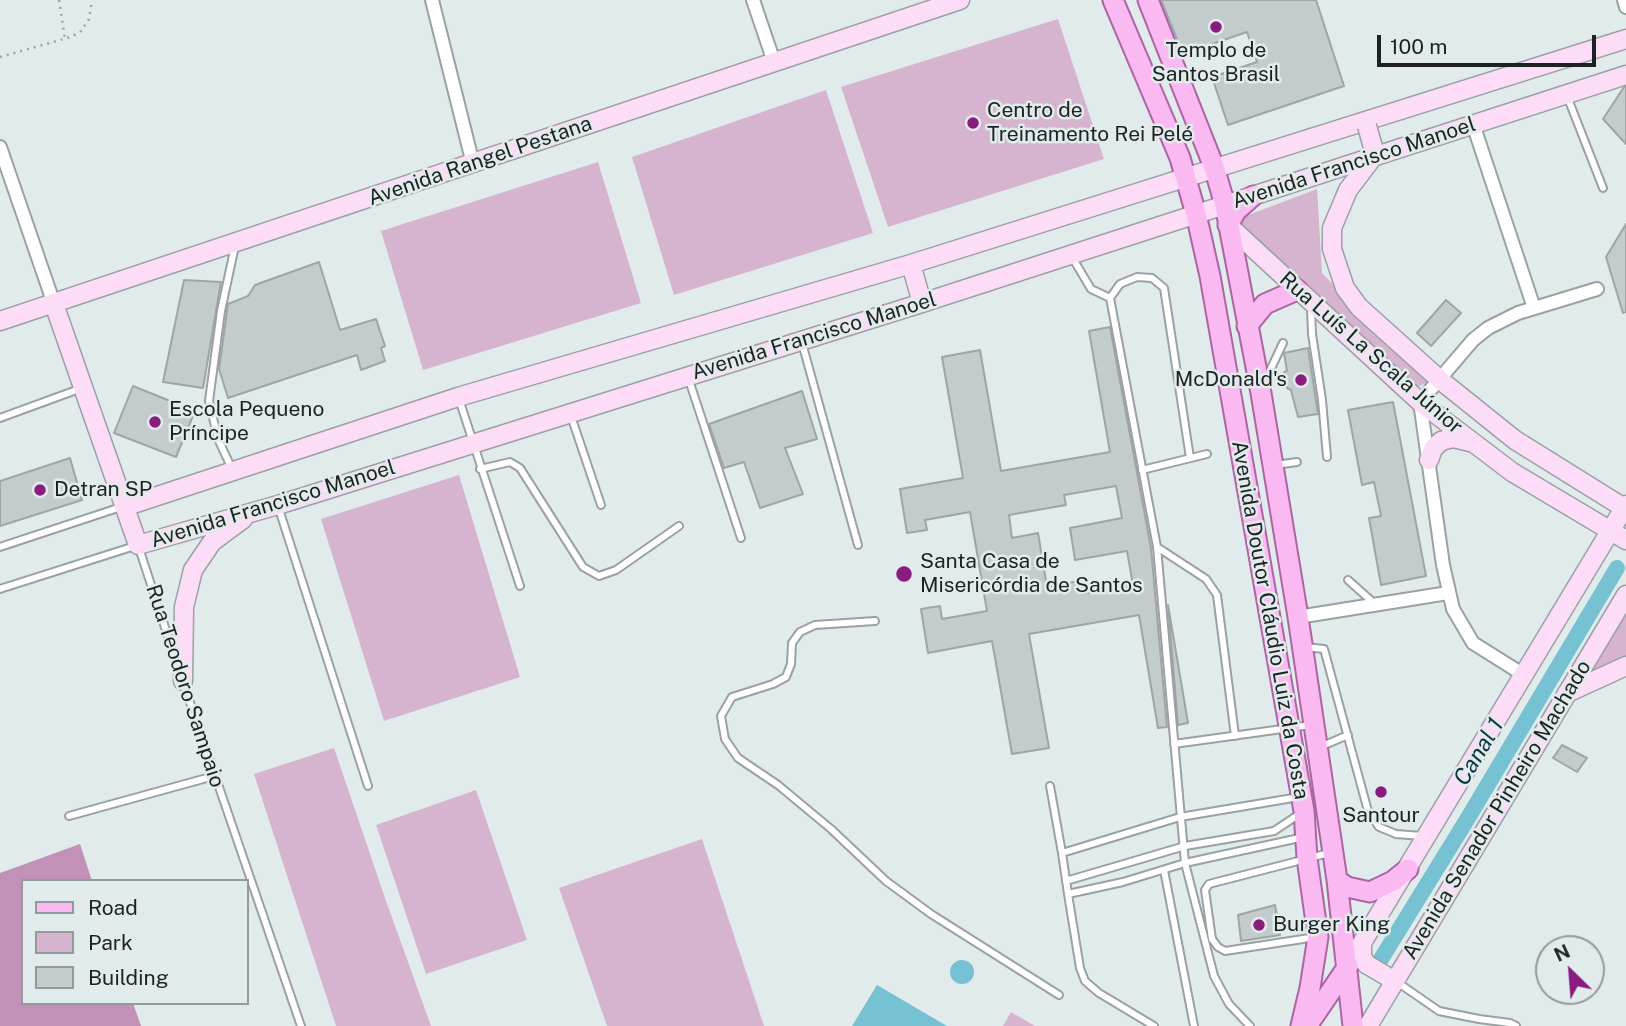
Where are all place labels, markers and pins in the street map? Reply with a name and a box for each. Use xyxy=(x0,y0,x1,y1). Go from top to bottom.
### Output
marker: Templo de Santos Brasil xyxy=(1208,19,1224,35)
place label: Templo de Santos Brasil xyxy=(1152,38,1280,88)
place label: Centro de Treinamento Rei Pelé xyxy=(987,98,1193,148)
marker: Centro de Treinamento Rei Pelé xyxy=(965,115,981,131)
place label: McDonald's xyxy=(1175,367,1287,393)
marker: McDonald's xyxy=(1293,372,1309,388)
place label: Escola Pequeno Príncipe xyxy=(169,397,324,447)
marker: Escola Pequeno Príncipe xyxy=(147,414,163,430)
place label: Detran SP xyxy=(54,477,152,503)
marker: Detran SP xyxy=(32,482,48,498)
place label: Santa Casa de Misericórdia de Santos xyxy=(920,549,1143,599)
marker: Santa Casa de Misericórdia de Santos xyxy=(894,564,914,584)
marker: Santour xyxy=(1373,784,1389,800)
place label: Santour xyxy=(1342,803,1420,829)
place label: Burger King xyxy=(1273,912,1390,938)
marker: Burger King xyxy=(1251,917,1267,933)

